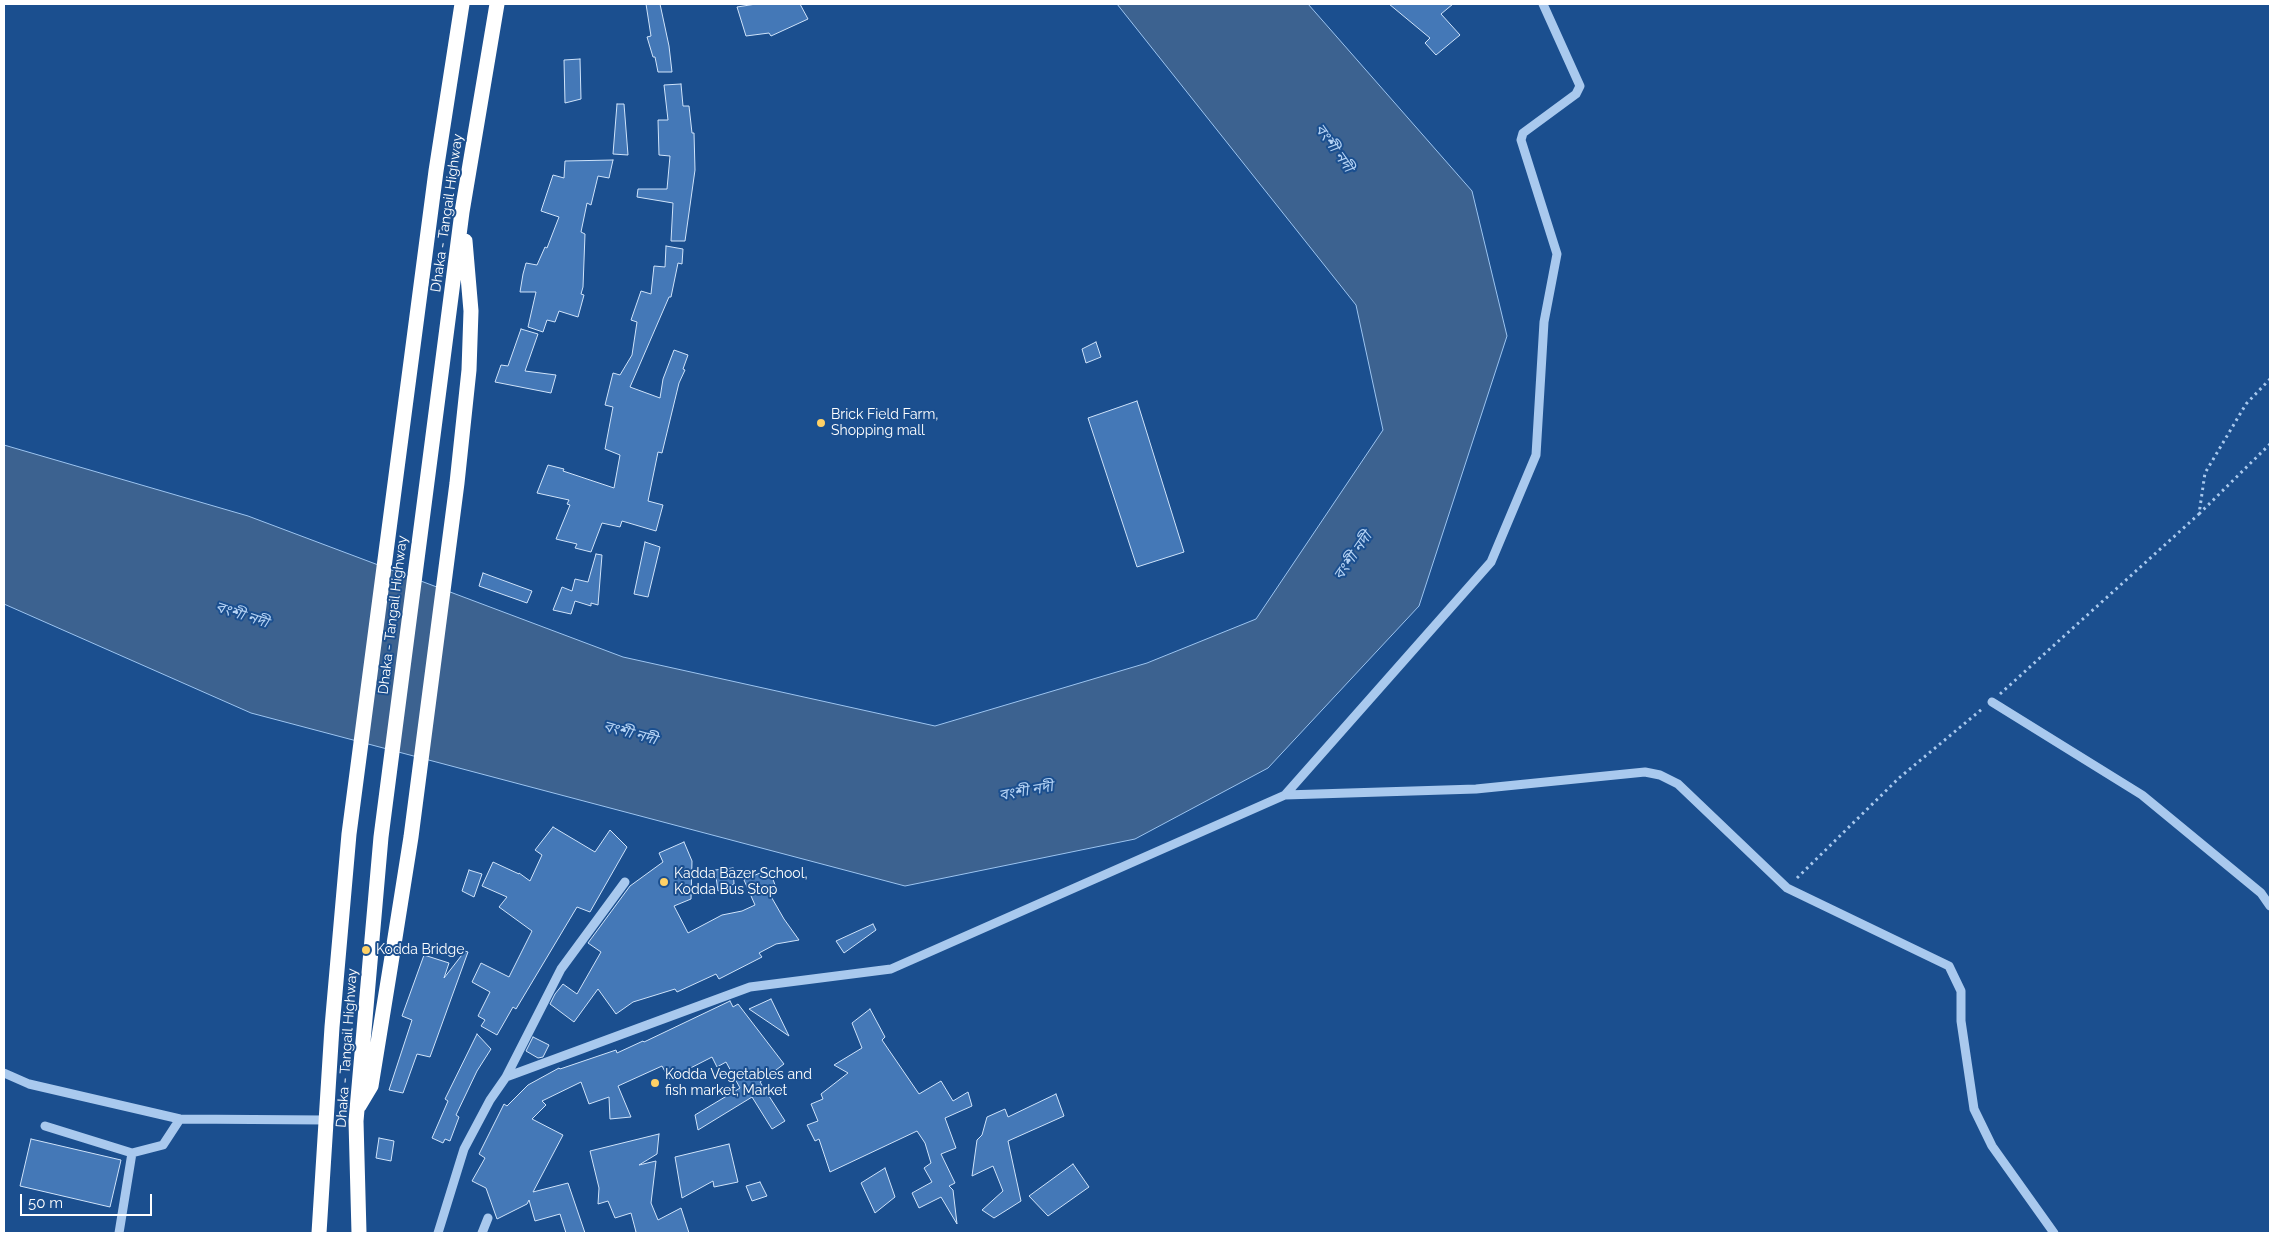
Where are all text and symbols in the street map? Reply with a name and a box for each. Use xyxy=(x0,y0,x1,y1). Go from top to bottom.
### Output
water label: বংশী নদী xyxy=(1311,120,1357,176)
street label: Dhaka - Tangail Highway xyxy=(428,133,466,293)
place label: Brick Field Farm, Shopping mall xyxy=(831,407,938,440)
marker: Brick Field Farm, Shopping mall xyxy=(815,417,827,429)
water label: বংশী নদী xyxy=(1330,528,1376,584)
street label: Dhaka - Tangail Highway xyxy=(375,535,411,695)
water label: বংশী নদী xyxy=(213,598,271,632)
water label: বংশী নদী xyxy=(601,717,659,749)
water label: বংশী নদী xyxy=(997,777,1055,805)
place label: Kadda Bazer School, Kodda Bus Stop xyxy=(674,866,808,899)
marker: Kadda Bazer School, Kodda Bus Stop xyxy=(658,876,670,888)
place label: Kodda Bridge xyxy=(376,942,464,958)
marker: Kodda Bridge xyxy=(360,944,372,956)
street label: Dhaka - Tangail Highway xyxy=(333,968,361,1128)
place label: Kodda Vegetables and fish market, Market xyxy=(665,1067,812,1100)
marker: Kodda Vegetables and fish market, Market xyxy=(649,1077,661,1089)
scale bar xyxy=(22,1184,155,1216)
text: 50 m xyxy=(28,1194,63,1212)

